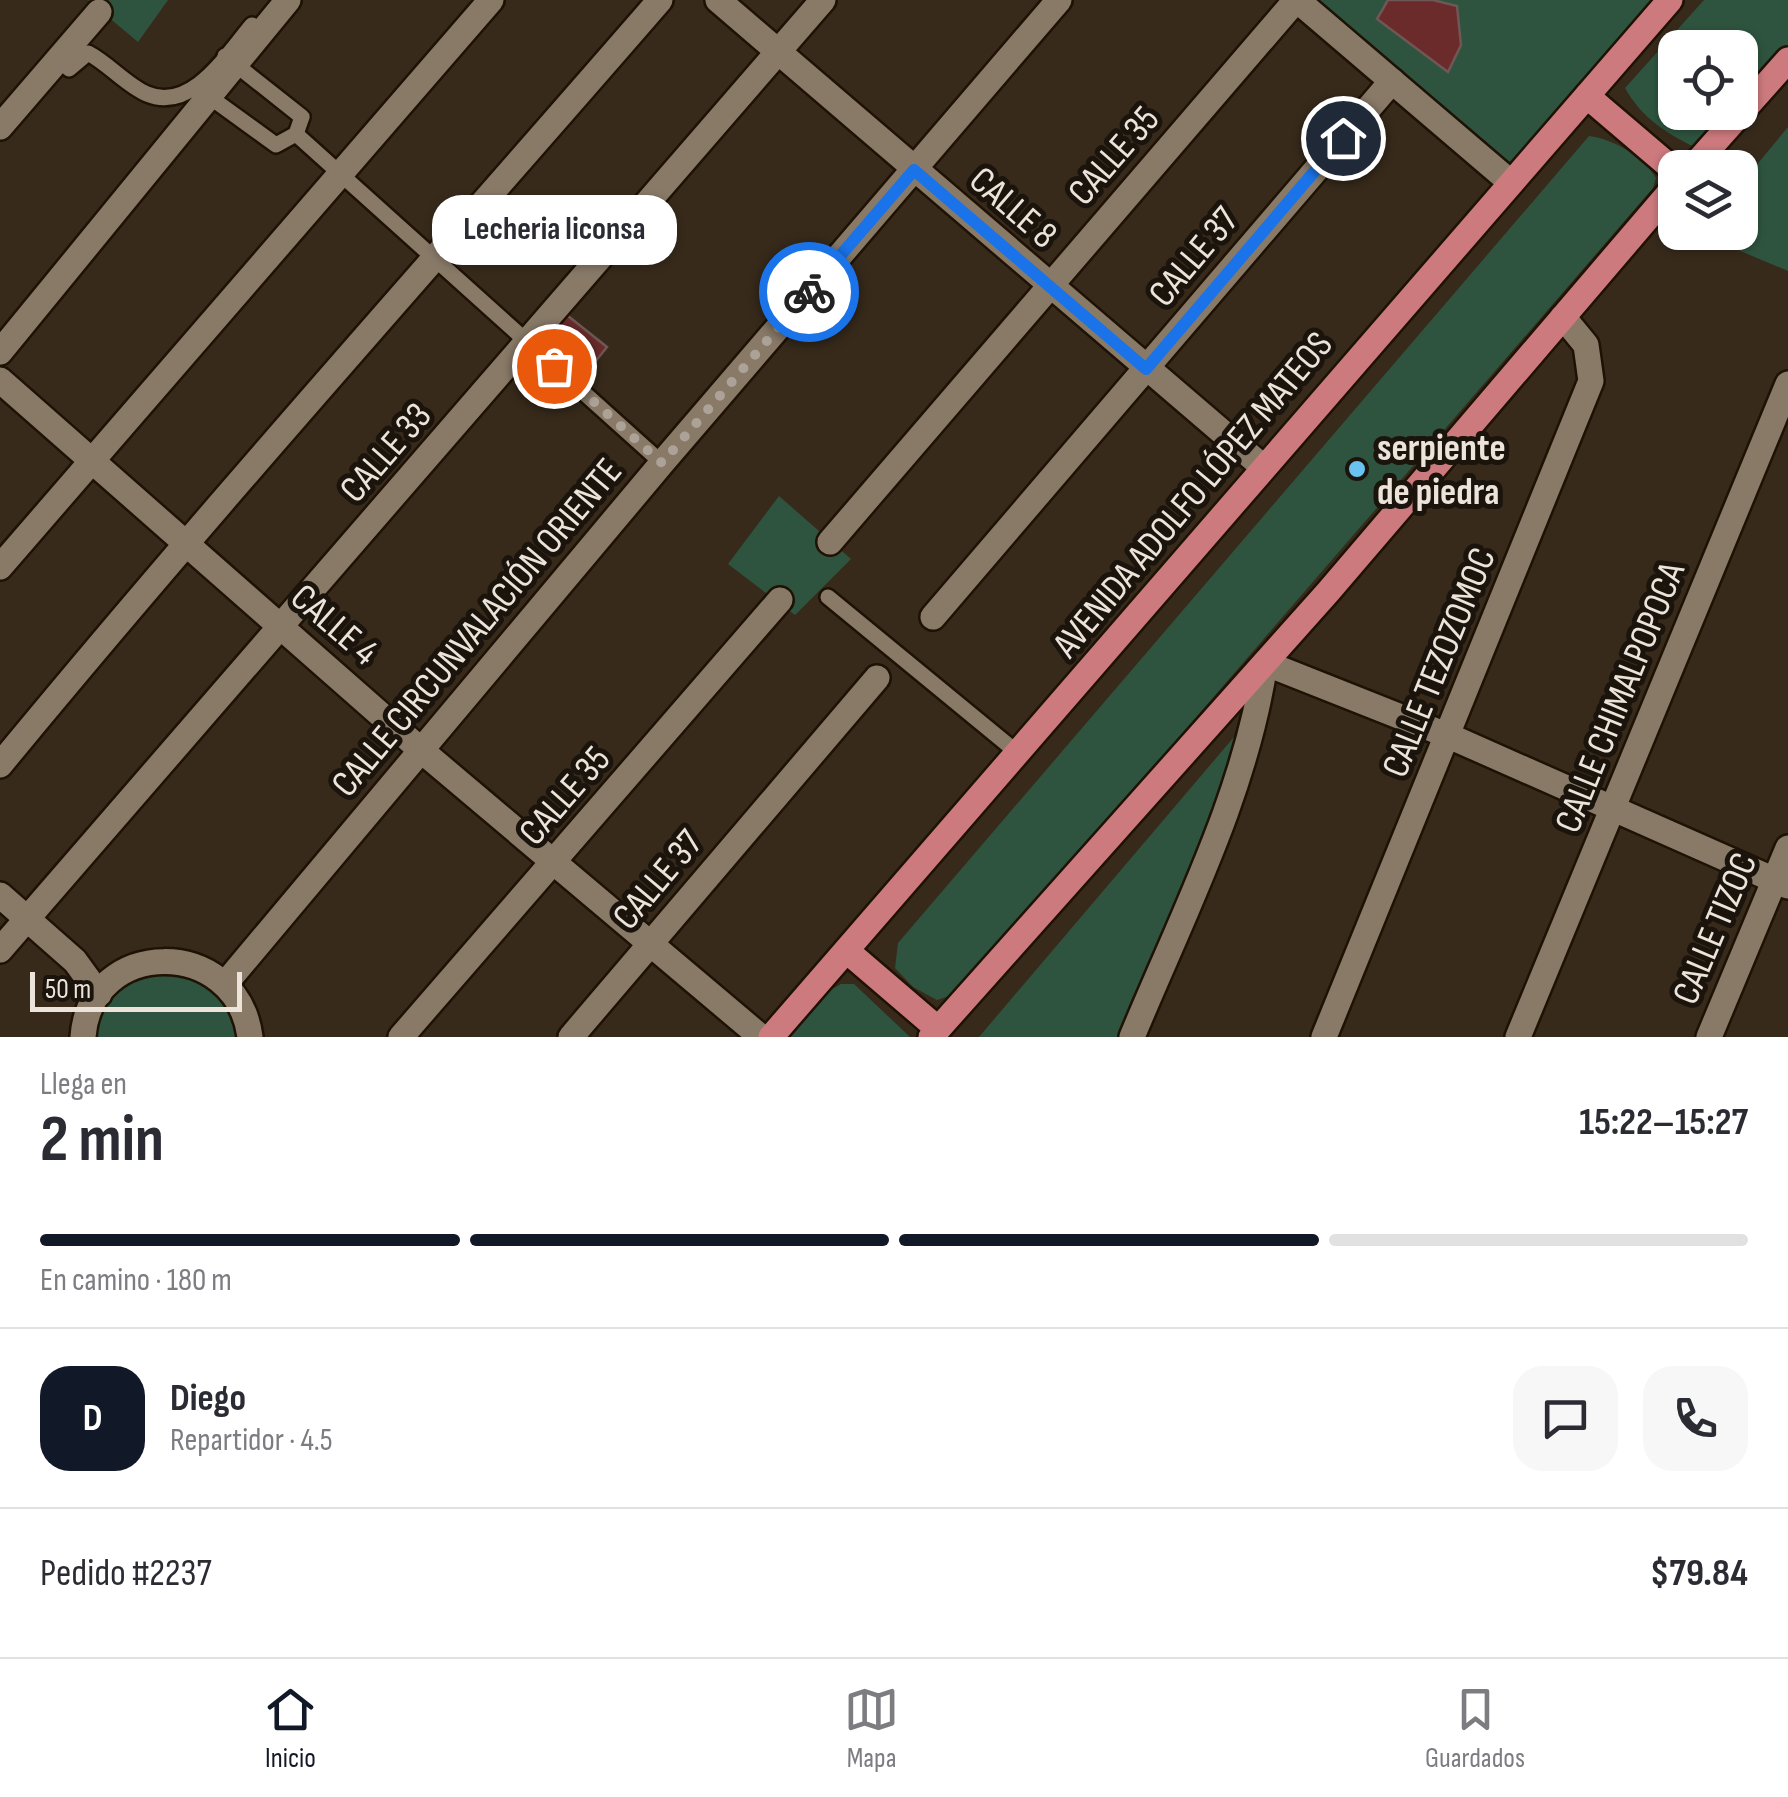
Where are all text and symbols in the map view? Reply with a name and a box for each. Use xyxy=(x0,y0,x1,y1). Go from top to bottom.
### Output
map controls xyxy=(1658,30,1758,250)
button: locate xyxy=(1658,30,1758,130)
pin xyxy=(1301,96,1386,181)
street label: CALLE 35 xyxy=(1059,98,1169,214)
icon: home xyxy=(1316,111,1371,166)
button: layers xyxy=(1658,150,1758,250)
street label: CALLE 8 xyxy=(960,158,1066,258)
callout: Lecheria liconsa xyxy=(432,196,676,266)
street label: CALLE 37 xyxy=(1140,198,1249,316)
text: Lecheria liconsa xyxy=(463,210,646,249)
courier xyxy=(759,242,859,342)
icon: bike xyxy=(782,265,837,320)
street label: AVENIDA ADOLFO LÓPEZ MATEOS xyxy=(1043,323,1342,668)
pin xyxy=(512,324,597,409)
icon: bag xyxy=(527,339,582,394)
street label: CALLE 33 xyxy=(331,394,441,512)
place label: serpiente de piedra xyxy=(1377,426,1506,515)
street label: CALLE CIRCUNVALACIÓN ORIENTE xyxy=(322,450,632,806)
marker: serpiente de piedra xyxy=(1346,458,1368,480)
street label: CALLE TEZOZOMOC xyxy=(1373,541,1506,784)
street label: CALLE CHIMALPOPOCA xyxy=(1546,555,1695,839)
street label: CALLE 4 xyxy=(281,575,387,675)
street label: CALLE 35 xyxy=(510,738,620,854)
street label: CALLE 37 xyxy=(604,821,713,939)
street label: CALLE TIZOC xyxy=(1663,846,1767,1011)
scale bar xyxy=(30,967,242,1011)
text: 50 m xyxy=(45,973,91,1006)
text: Llega en xyxy=(40,1065,127,1104)
text: 15:22–15:27 xyxy=(1579,1100,1748,1145)
text: 2 min xyxy=(40,1102,164,1180)
text: En camino · 180 m xyxy=(40,1261,232,1300)
button: chat xyxy=(1513,1366,1618,1471)
button: phone xyxy=(1643,1366,1748,1471)
text: Diego xyxy=(170,1376,246,1421)
text: D xyxy=(83,1396,102,1441)
text: Repartidor · 4.5 xyxy=(170,1421,333,1460)
text: Pedido #2237 xyxy=(40,1551,212,1596)
text: $79.84 xyxy=(1650,1551,1748,1596)
tab: Inicio xyxy=(263,1682,318,1775)
tab: Mapa xyxy=(844,1682,899,1775)
tab: Guardados xyxy=(1425,1682,1525,1775)

